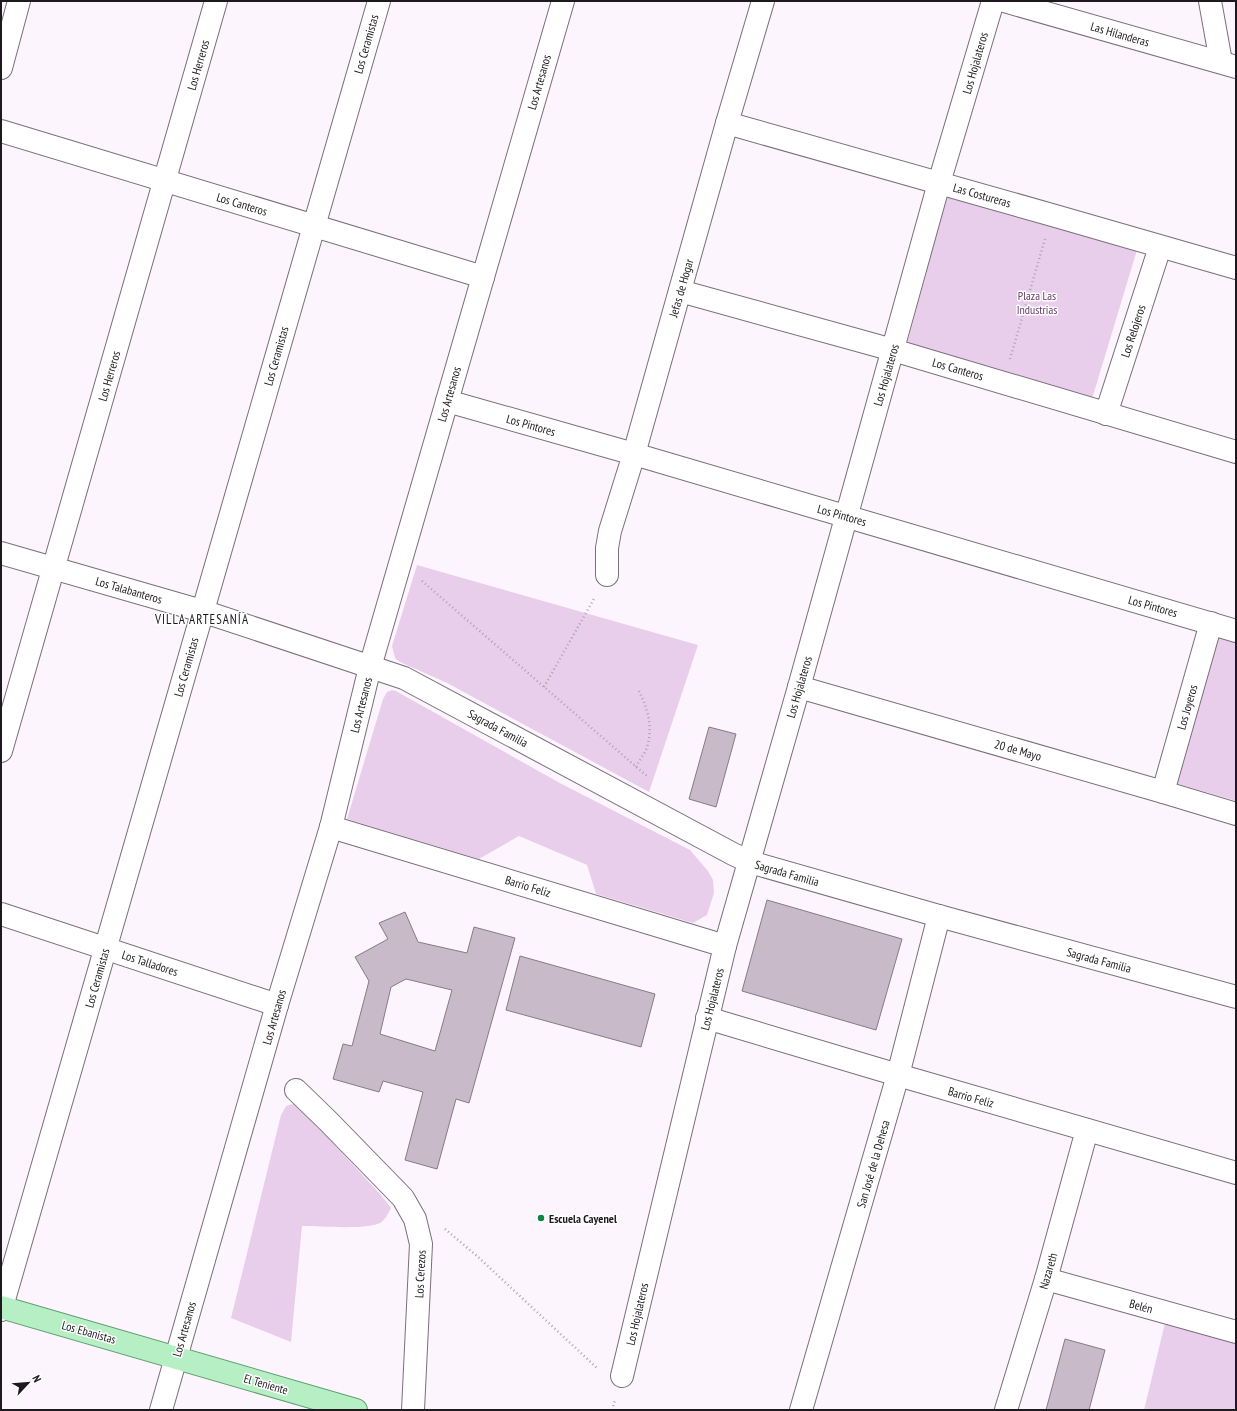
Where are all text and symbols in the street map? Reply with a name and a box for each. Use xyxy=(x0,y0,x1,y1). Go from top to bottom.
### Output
street label: Los Ceramistas xyxy=(350,13,382,75)
street label: Las Hilanderas xyxy=(1089,18,1151,50)
street label: Los Hojalateros xyxy=(959,30,991,96)
street label: Los Herreros xyxy=(184,38,212,92)
street label: Los Artesanos xyxy=(524,53,554,111)
street label: Las Costureras xyxy=(951,180,1013,210)
street label: Los Canteros xyxy=(215,189,269,219)
street label: Jefas de Hogar xyxy=(665,256,697,320)
park label: Plaza Las Industrias xyxy=(1017,288,1057,317)
street label: Los Relojeros xyxy=(1117,303,1149,359)
street label: Los Ceramistas xyxy=(260,325,292,387)
street label: Los Hojalateros xyxy=(870,342,902,408)
street label: Los Herreros xyxy=(95,349,123,403)
street label: Los Canteros xyxy=(931,355,985,383)
street label: Los Artesanos xyxy=(434,365,464,423)
street label: Los Pintores xyxy=(505,411,557,439)
street label: Los Pintores xyxy=(816,501,868,529)
street label: Los Talabanteros xyxy=(94,573,164,607)
street label: Los Pintores xyxy=(1127,592,1179,620)
district label: VILLA ARTESANÍA xyxy=(154,611,249,628)
street label: Los Ceramistas xyxy=(170,636,202,698)
street label: Los Hojalateros xyxy=(783,654,815,720)
street label: Los Artesanos xyxy=(347,676,375,734)
street label: Los Joyeros xyxy=(1173,683,1201,731)
street label: Sagrada Familia xyxy=(465,706,531,750)
street label: 20 de Mayo xyxy=(993,736,1043,764)
street label: Sagrada Familia xyxy=(753,857,821,889)
street label: Barrio Feliz xyxy=(503,872,553,900)
street label: Sagrada Familia xyxy=(1065,944,1133,976)
street label: Los Ceramistas xyxy=(81,947,113,1009)
street label: Los Talladores xyxy=(120,947,180,979)
street label: Los Hojalateros xyxy=(697,966,727,1032)
street label: Los Artesanos xyxy=(259,988,289,1046)
street label: Barrio Feliz xyxy=(946,1083,996,1111)
street label: San José de la Dehesa xyxy=(853,1118,893,1210)
place label: Escuela Cayenel xyxy=(549,1211,617,1226)
marker: Escuela Cayenel xyxy=(536,1213,546,1223)
street label: Los Cerezos xyxy=(411,1250,429,1298)
street label: Nazareth xyxy=(1036,1251,1060,1291)
street label: Los Hojalateros xyxy=(623,1281,651,1347)
street label: Belén xyxy=(1128,1296,1154,1316)
street label: Los Artesanos xyxy=(169,1300,199,1358)
street label: Los Ebanistas xyxy=(60,1317,118,1347)
north arrow xyxy=(8,1363,48,1403)
street label: El Teniente xyxy=(242,1371,290,1397)
text: N xyxy=(29,1373,45,1384)

